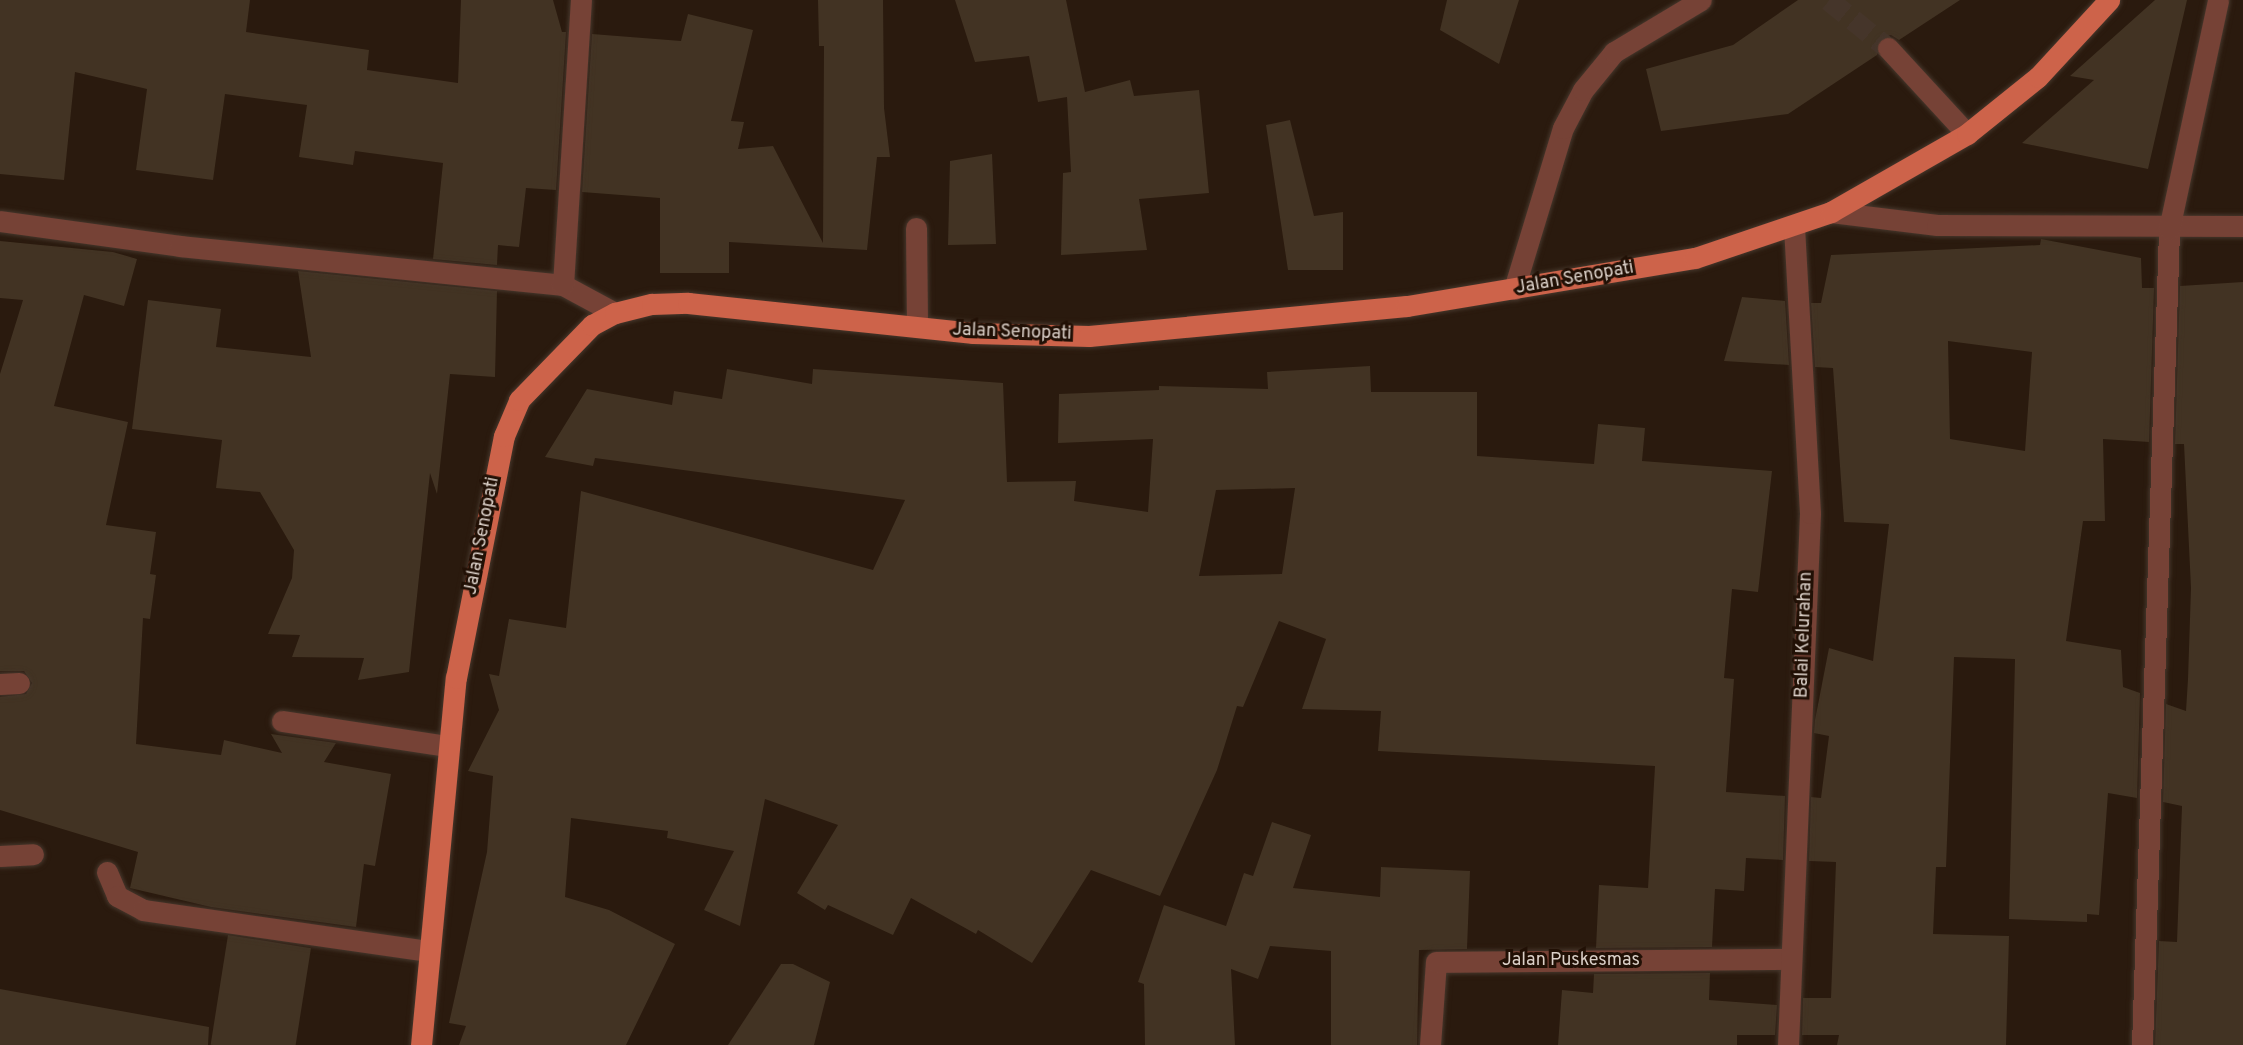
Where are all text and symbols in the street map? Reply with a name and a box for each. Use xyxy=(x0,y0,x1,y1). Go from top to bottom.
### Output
street label: Jalan Senopati xyxy=(1514,258,1636,300)
street label: Jalan Senopati xyxy=(952,320,1072,346)
street label: Jalan Senopati xyxy=(461,475,505,597)
street label: Balai Kelurahan xyxy=(1792,571,1818,699)
street label: Jalan Puskesmas xyxy=(1502,950,1640,972)

